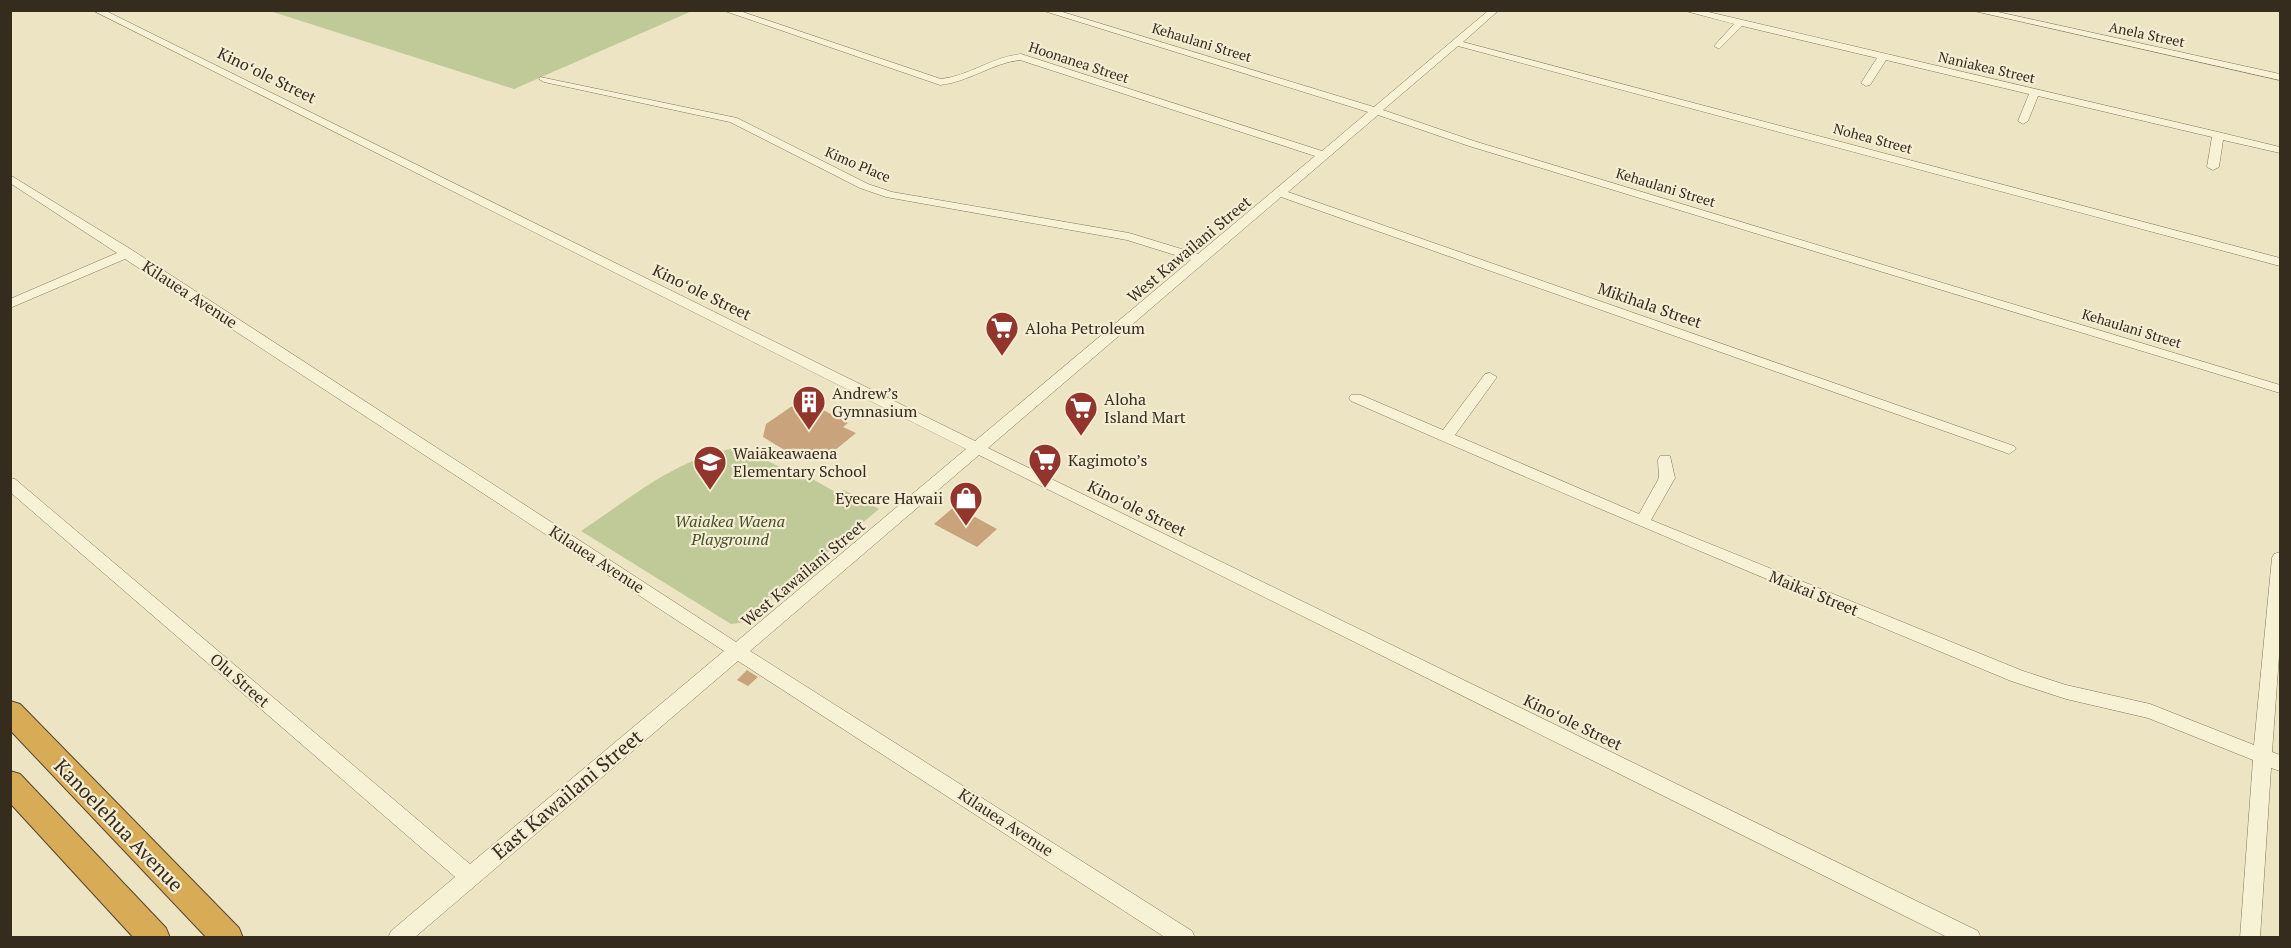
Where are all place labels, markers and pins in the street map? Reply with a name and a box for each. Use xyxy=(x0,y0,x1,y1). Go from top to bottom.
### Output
supermarket icon: Aloha Petroleum xyxy=(984,310,1020,357)
place label: Aloha Petroleum xyxy=(1025,317,1145,339)
place label: Andrew’s Gymnasium xyxy=(832,382,917,422)
building icon: Andrew’s Gymnasium xyxy=(791,384,827,431)
place label: Aloha Island Mart xyxy=(1104,388,1186,428)
supermarket icon: Aloha Island Mart xyxy=(1063,390,1099,437)
place label: Waiākeawaena Elementary School xyxy=(733,442,867,482)
supermarket icon: Kagimoto’s xyxy=(1027,442,1063,489)
school or university icon: Waiākeawaena Elementary School xyxy=(692,444,728,491)
place label: Kagimoto’s xyxy=(1068,449,1147,471)
shop icon: Eyecare Hawaii xyxy=(948,480,984,527)
place label: Eyecare Hawaii xyxy=(835,487,943,509)

